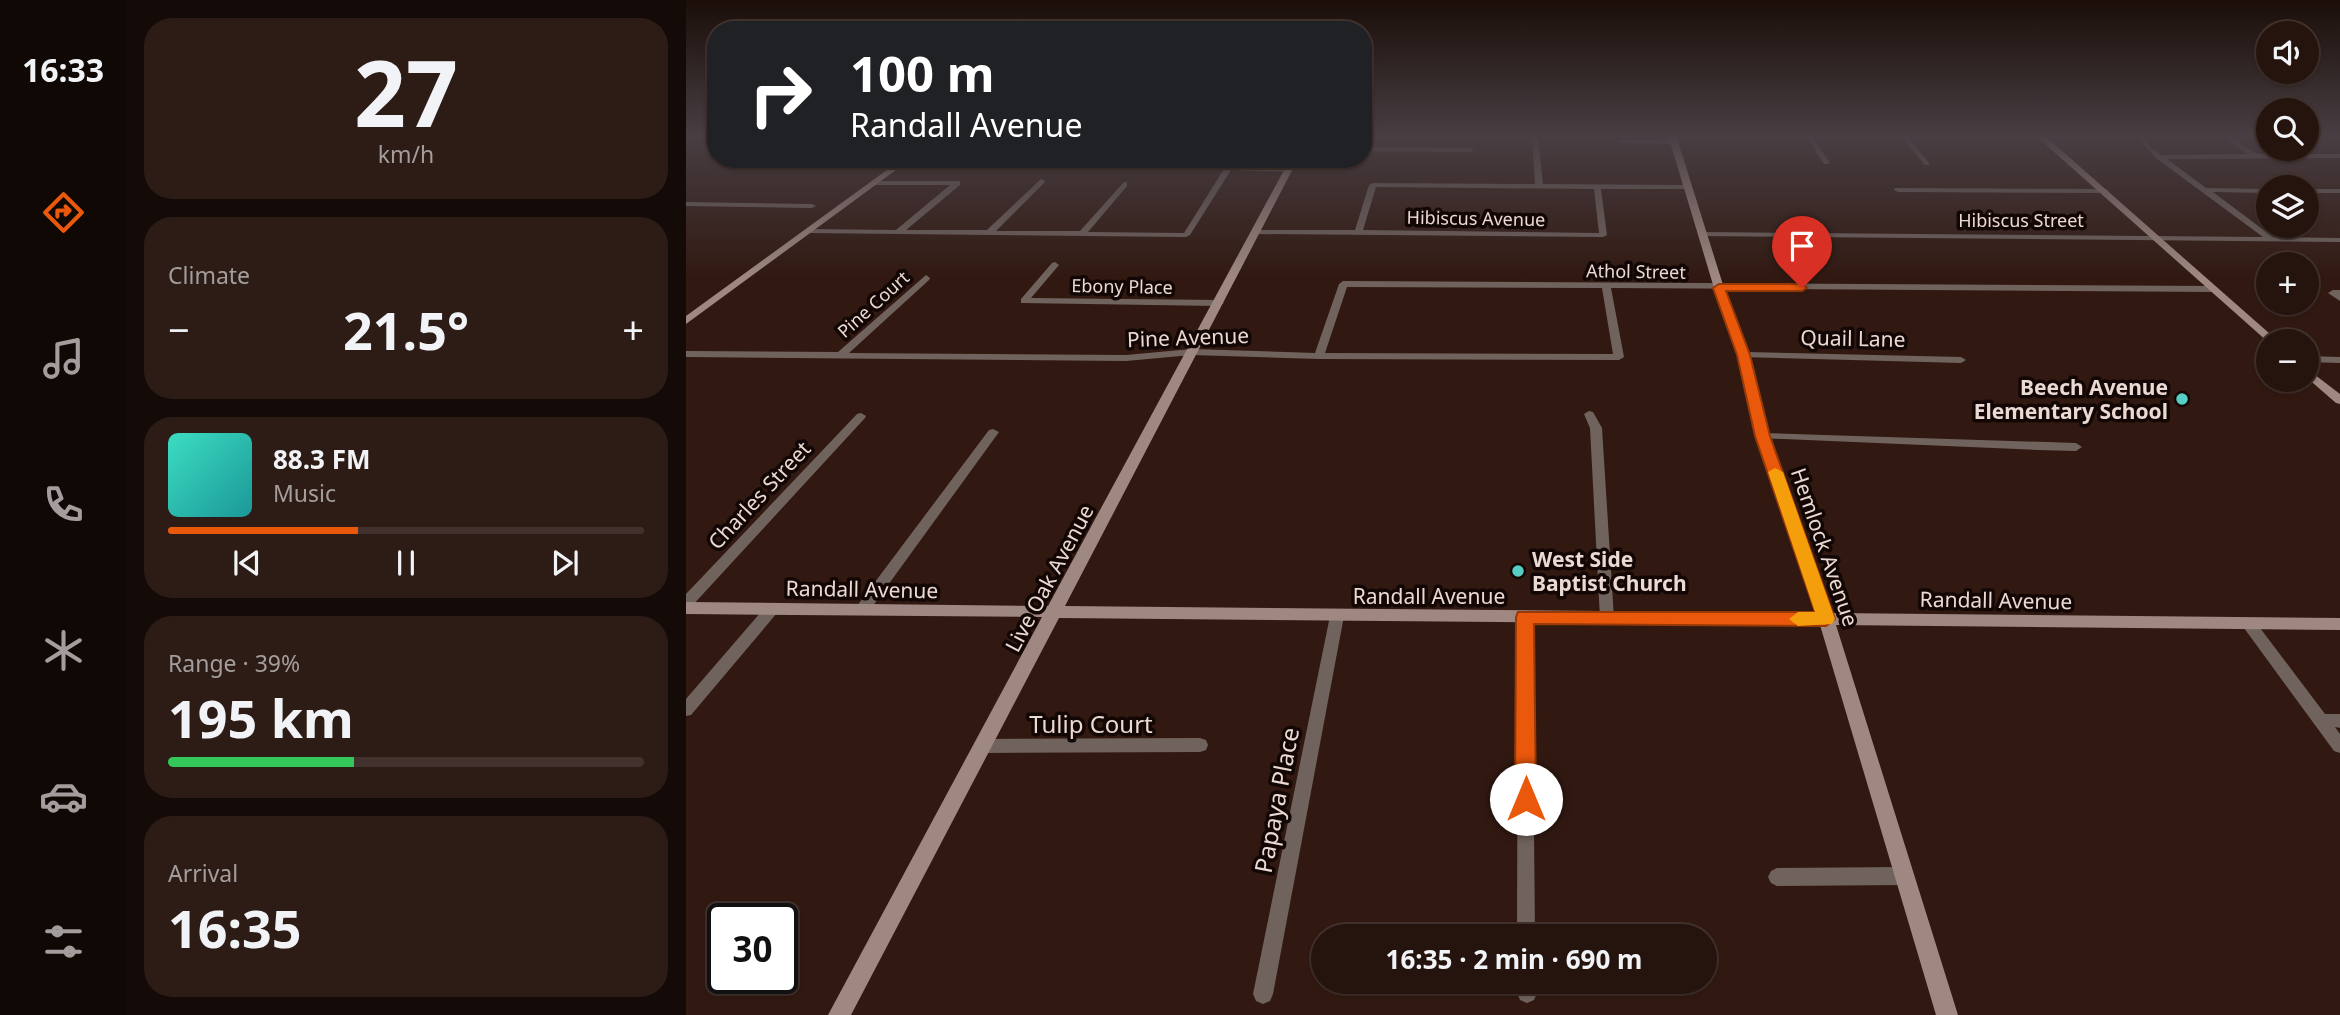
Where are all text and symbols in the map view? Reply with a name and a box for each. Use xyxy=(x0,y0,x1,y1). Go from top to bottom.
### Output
map controls xyxy=(2256,21,2319,392)
button: sound xyxy=(2256,21,2319,84)
text: 27 xyxy=(354,30,458,154)
text: 100 m xyxy=(850,40,995,106)
text: 16:33 xyxy=(22,48,104,91)
icon: right xyxy=(735,49,826,140)
button: search xyxy=(2256,98,2319,161)
text: Randall Avenue xyxy=(850,103,1082,146)
text: km/h xyxy=(378,138,434,170)
button: layers xyxy=(2256,175,2319,238)
icon: directions xyxy=(39,188,88,237)
street label: Hibiscus Avenue xyxy=(1407,205,1545,231)
street label: Hibiscus Street xyxy=(1958,208,2084,232)
pin xyxy=(1772,216,1832,288)
icon: arrive xyxy=(1783,227,1821,265)
button: + xyxy=(2256,252,2319,315)
street label: Athol Street xyxy=(1586,258,1687,284)
text: Climate xyxy=(168,259,250,291)
street label: Pine Court xyxy=(832,265,914,343)
street label: Ebony Place xyxy=(1071,273,1173,299)
text: 21.5° xyxy=(343,294,469,365)
text: − xyxy=(168,303,190,355)
text: + xyxy=(622,303,644,355)
street label: Pine Avenue xyxy=(1126,321,1250,353)
street label: Quail Lane xyxy=(1800,323,1906,353)
button: − xyxy=(2256,329,2319,392)
icon: music xyxy=(39,334,88,383)
place label: Beech Avenue Elementary School xyxy=(1974,373,2168,425)
marker: Beech Avenue Elementary School xyxy=(2174,391,2190,407)
street label: Charles Street xyxy=(702,435,817,555)
text: 88.3 FM xyxy=(273,441,370,477)
street label: Hemlock Avenue xyxy=(1785,464,1865,630)
text: Music xyxy=(273,477,336,509)
icon: phone xyxy=(39,480,88,529)
street label: Live Oak Avenue xyxy=(998,499,1100,657)
icon: previous xyxy=(228,544,266,582)
icon: pause xyxy=(387,544,425,582)
icon: next xyxy=(546,544,584,582)
place label: West Side Baptist Church xyxy=(1532,545,1687,597)
marker: West Side Baptist Church xyxy=(1510,563,1526,579)
street label: Randall Avenue xyxy=(785,574,939,604)
street label: Randall Avenue xyxy=(1353,582,1505,610)
street label: Randall Avenue xyxy=(1919,585,2073,615)
icon: climate xyxy=(39,626,88,675)
text: Range · 39% xyxy=(168,647,300,679)
text: 195 km xyxy=(168,682,354,753)
street label: Tulip Court xyxy=(1029,707,1153,740)
street label: Papaya Place xyxy=(1246,725,1306,875)
position arrow xyxy=(1489,762,1563,836)
icon: car xyxy=(39,772,88,821)
text: Arrival xyxy=(168,857,238,889)
text: 16:35 xyxy=(168,892,302,963)
speed limit sign: 30 xyxy=(707,903,798,994)
icon: filters xyxy=(39,917,88,966)
text: 16:35 · 2 min · 690 m xyxy=(1386,941,1642,977)

